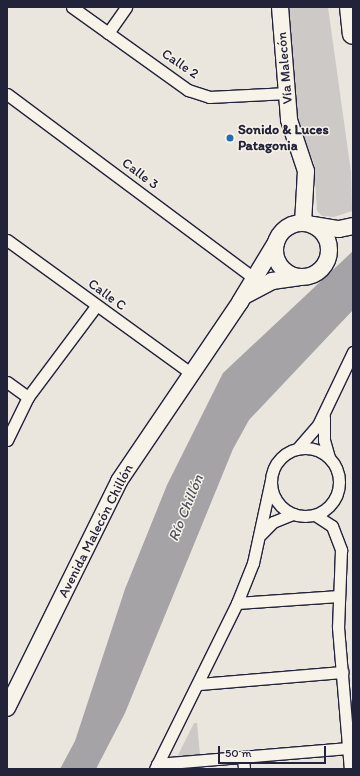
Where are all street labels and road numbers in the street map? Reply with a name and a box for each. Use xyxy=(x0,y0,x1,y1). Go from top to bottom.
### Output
street label: Vía Malecón xyxy=(273,31,297,105)
street label: Calle 2 xyxy=(158,45,202,83)
street label: Calle 3 xyxy=(118,155,162,193)
street label: Calle C xyxy=(85,276,129,314)
street label: Avenida Malecón Chillón xyxy=(55,461,137,601)

